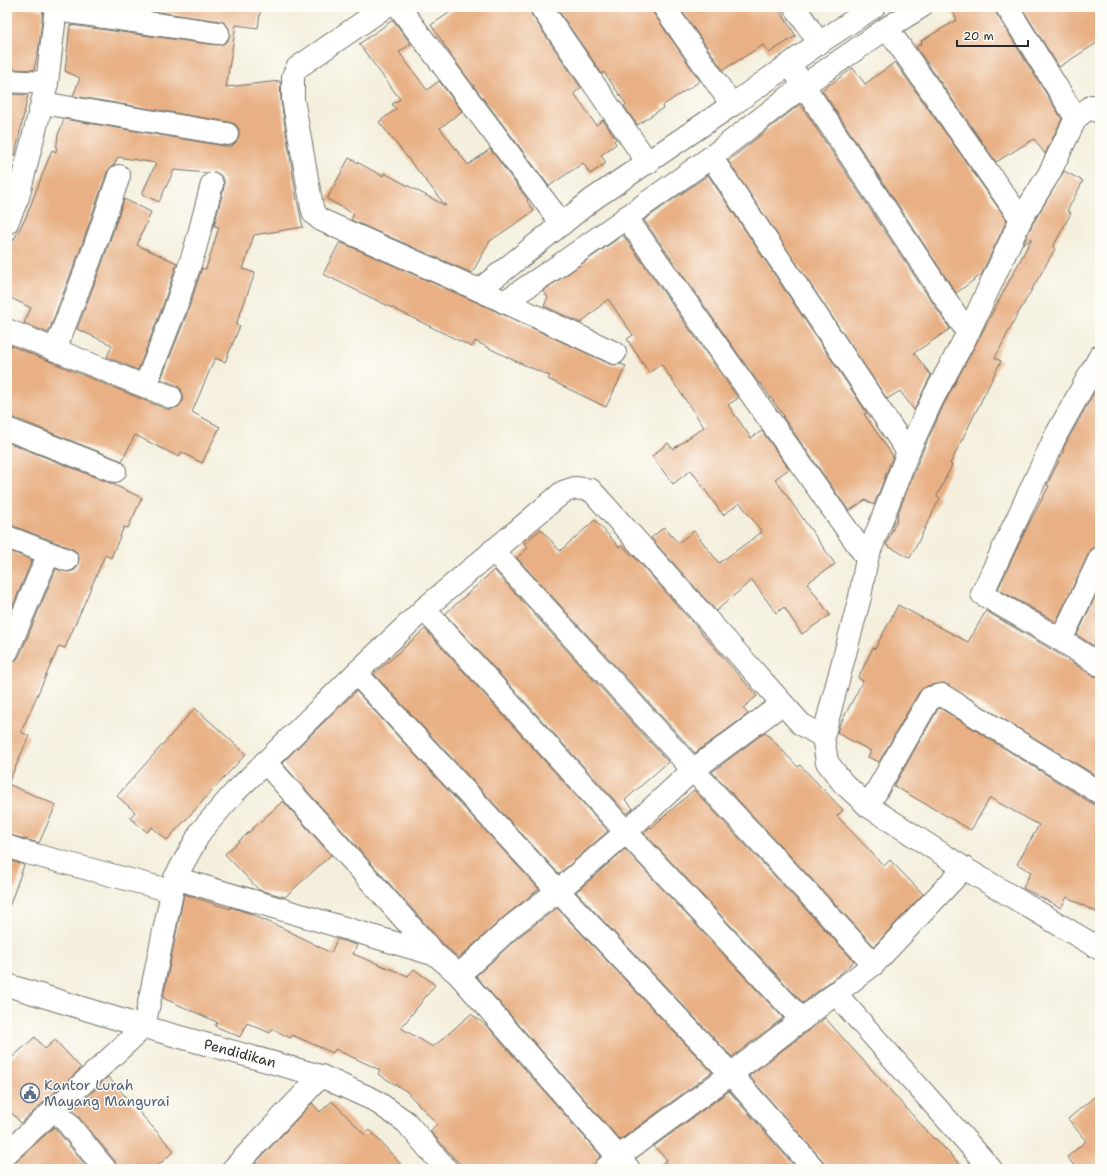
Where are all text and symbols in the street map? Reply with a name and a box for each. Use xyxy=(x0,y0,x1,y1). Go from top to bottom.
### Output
scale bar xyxy=(957,22,1028,48)
text: 20 m xyxy=(963,28,994,44)
street label: Pendidikan xyxy=(202,1035,278,1071)
place label: Kantor Lurah Mayang Mangurai xyxy=(44,1076,170,1110)
public building icon: Kantor Lurah Mayang Mangurai xyxy=(19,1082,41,1104)

